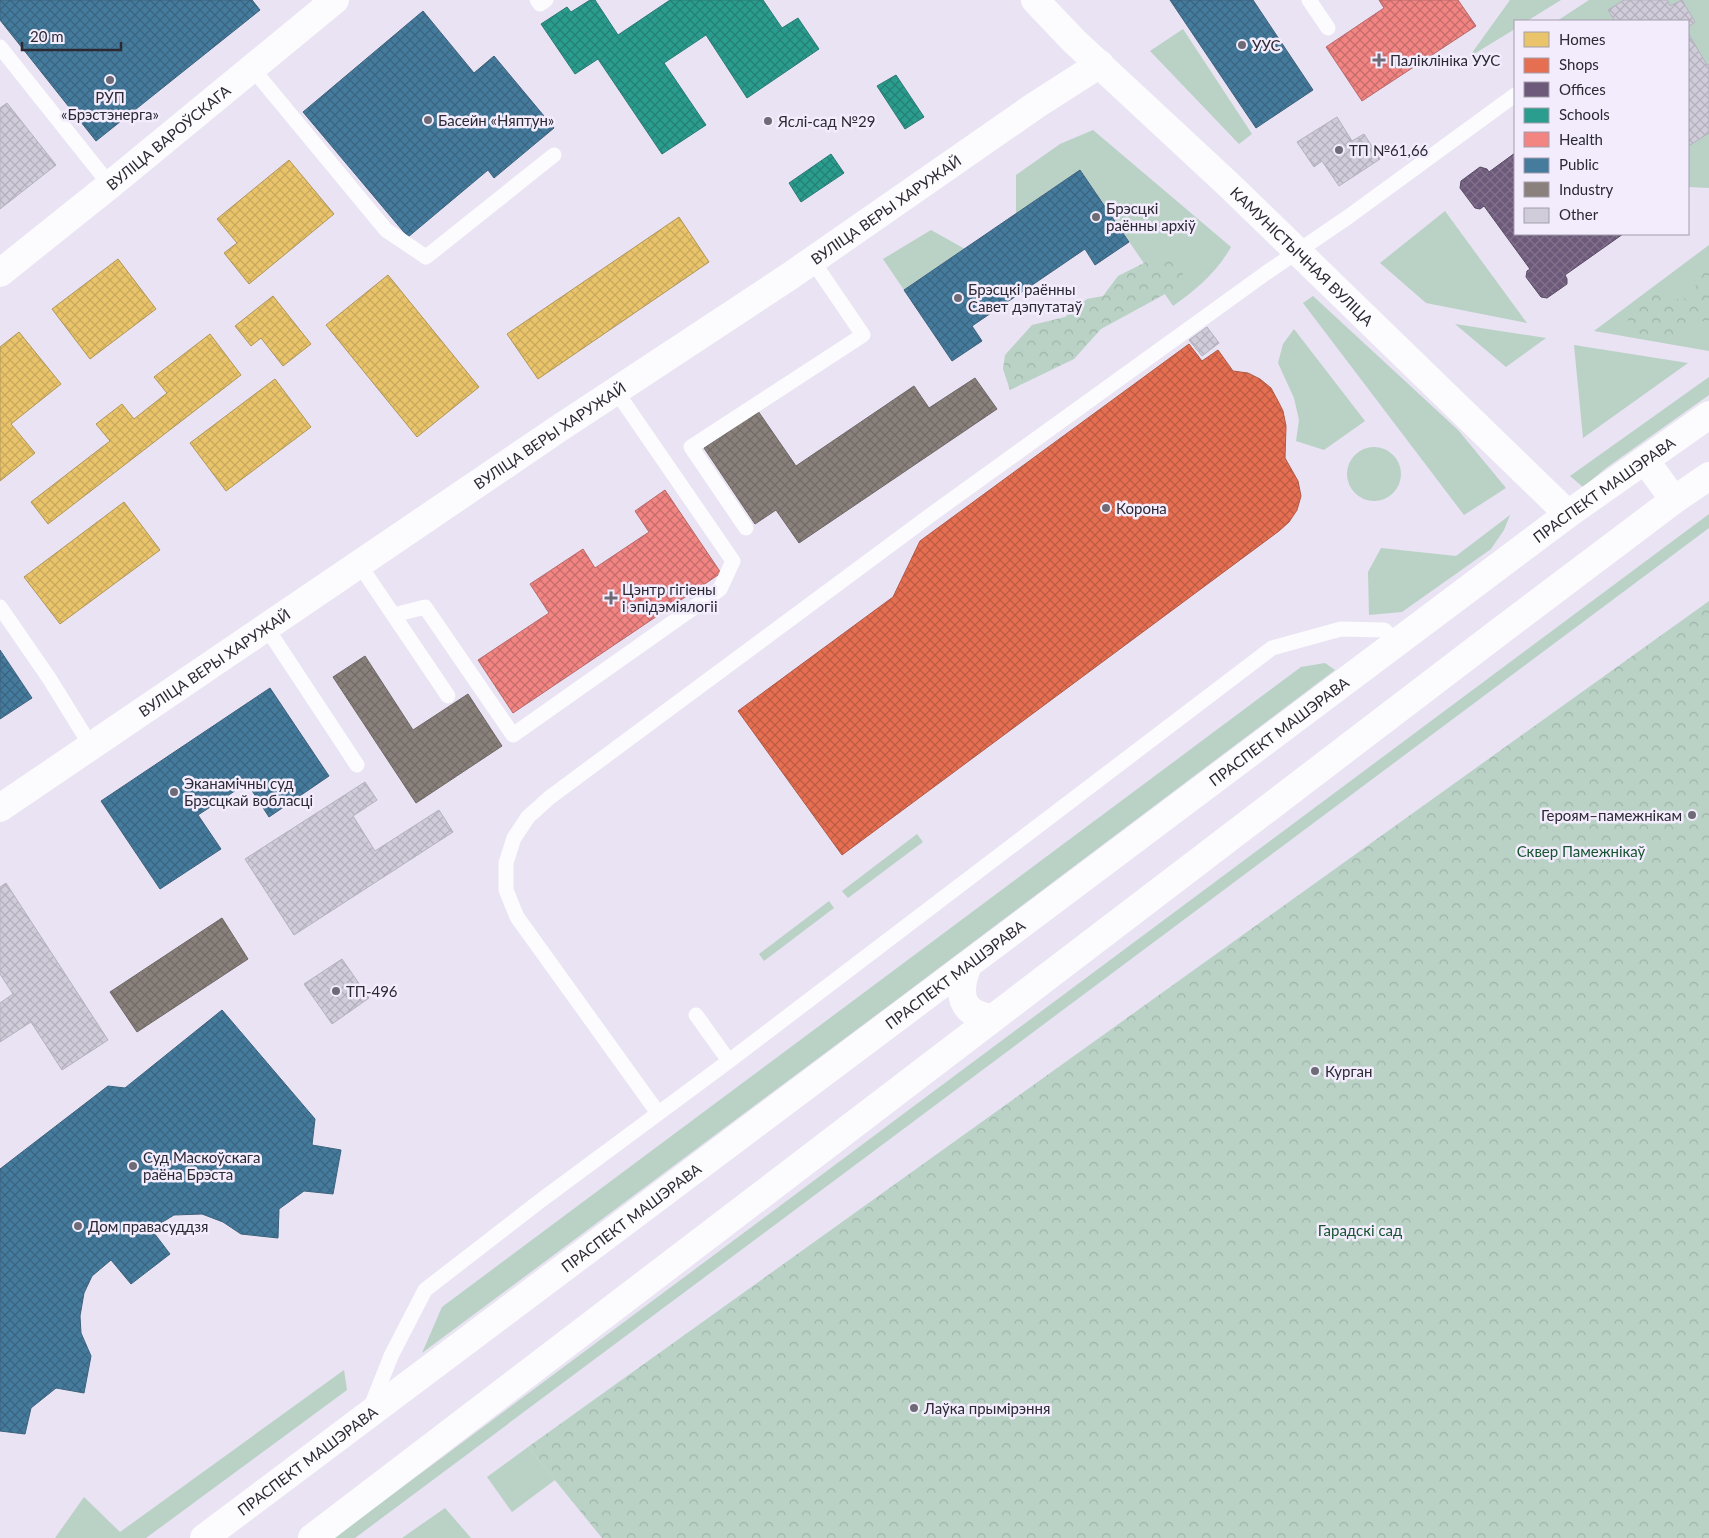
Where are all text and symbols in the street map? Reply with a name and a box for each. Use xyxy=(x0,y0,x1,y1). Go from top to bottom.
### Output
scale bar xyxy=(22,20,121,52)
legend xyxy=(1514,20,1689,235)
text: 20 m xyxy=(30,27,64,45)
text: Homes xyxy=(1559,30,1605,48)
place label: УУС xyxy=(1252,36,1280,54)
marker: УУС xyxy=(1236,39,1248,51)
place label: Паліклініка УУС xyxy=(1390,51,1500,69)
marker: Паліклініка УУС xyxy=(1372,53,1386,67)
text: Shops xyxy=(1559,55,1599,73)
marker: РУП «Брэстэнерга» xyxy=(104,74,116,86)
street label: ВУЛІЦА ВАРОЎСКАГА xyxy=(102,80,234,194)
text: Offices xyxy=(1559,80,1606,98)
place label: РУП «Брэстэнерга» xyxy=(61,88,159,123)
text: Schools xyxy=(1559,105,1610,123)
place label: Басейн «Няптун» xyxy=(438,111,554,129)
place label: Яслі-сад №29 xyxy=(777,112,875,130)
marker: Басейн «Няптун» xyxy=(422,114,434,126)
marker: Яслі-сад №29 xyxy=(762,115,774,127)
text: Health xyxy=(1559,130,1603,148)
place label: ТП №61,66 xyxy=(1349,141,1429,159)
marker: ТП №61,66 xyxy=(1333,144,1345,156)
street label: ВУЛІЦА ВЕРЫ ХАРУЖАЙ xyxy=(807,151,964,268)
text: Public xyxy=(1559,155,1599,173)
text: Industry xyxy=(1559,180,1614,198)
street label: КАМУНІСТЫЧНАЯ ВУЛІЦА xyxy=(1227,183,1378,330)
place label: Брэсцкі раённы архіў xyxy=(1106,199,1196,234)
text: Other xyxy=(1559,205,1599,223)
marker: Брэсцкі раённы архіў xyxy=(1090,211,1102,223)
place label: Брэсцкі раённы Савет дэпутатаў xyxy=(968,280,1082,315)
marker: Брэсцкі раённы Савет дэпутатаў xyxy=(952,292,964,304)
street label: ВУЛІЦА ВЕРЫ ХАРУЖАЙ xyxy=(470,378,629,493)
street label: ПРАСПЕКТ МАШЭРАВА xyxy=(1529,432,1679,546)
place label: Корона xyxy=(1116,499,1167,517)
marker: Корона xyxy=(1100,502,1112,514)
place label: Цэнтр гігіены і эпідэміялогіі xyxy=(622,580,717,615)
marker: Цэнтр гігіены і эпідэміялогіі xyxy=(604,591,618,605)
street label: ВУЛІЦА ВЕРЫ ХАРУЖАЙ xyxy=(135,605,293,720)
street label: ПРАСПЕКТ МАШЭРАВА xyxy=(1205,672,1353,789)
place label: Эканамічны суд Брэсцкай вобласці xyxy=(184,774,313,809)
marker: Эканамічны суд Брэсцкай вобласці xyxy=(168,786,180,798)
place label: Героям–памежнікам xyxy=(1541,806,1682,824)
marker: Героям–памежнікам xyxy=(1686,809,1698,821)
park label: Сквер Памежнікаў xyxy=(1517,842,1646,860)
street label: ПРАСПЕКТ МАШЭРАВА xyxy=(881,915,1029,1033)
place label: ТП-496 xyxy=(346,982,398,1000)
marker: ТП-496 xyxy=(330,985,342,997)
place label: Курган xyxy=(1325,1062,1372,1080)
marker: Курган xyxy=(1309,1065,1321,1077)
place label: Суд Маскоўскага раёна Брэста xyxy=(143,1148,260,1183)
street label: ПРАСПЕКТ МАШЭРАВА xyxy=(558,1159,705,1276)
marker: Суд Маскоўскага раёна Брэста xyxy=(127,1160,139,1172)
place label: Дом правасуддзя xyxy=(88,1217,208,1235)
marker: Дом правасуддзя xyxy=(72,1220,84,1232)
park label: Гарадскі сад xyxy=(1318,1221,1402,1239)
place label: Лаўка прымірэння xyxy=(923,1399,1050,1417)
street label: ПРАСПЕКТ МАШЭРАВА xyxy=(234,1402,381,1519)
marker: Лаўка прымірэння xyxy=(908,1402,920,1414)

